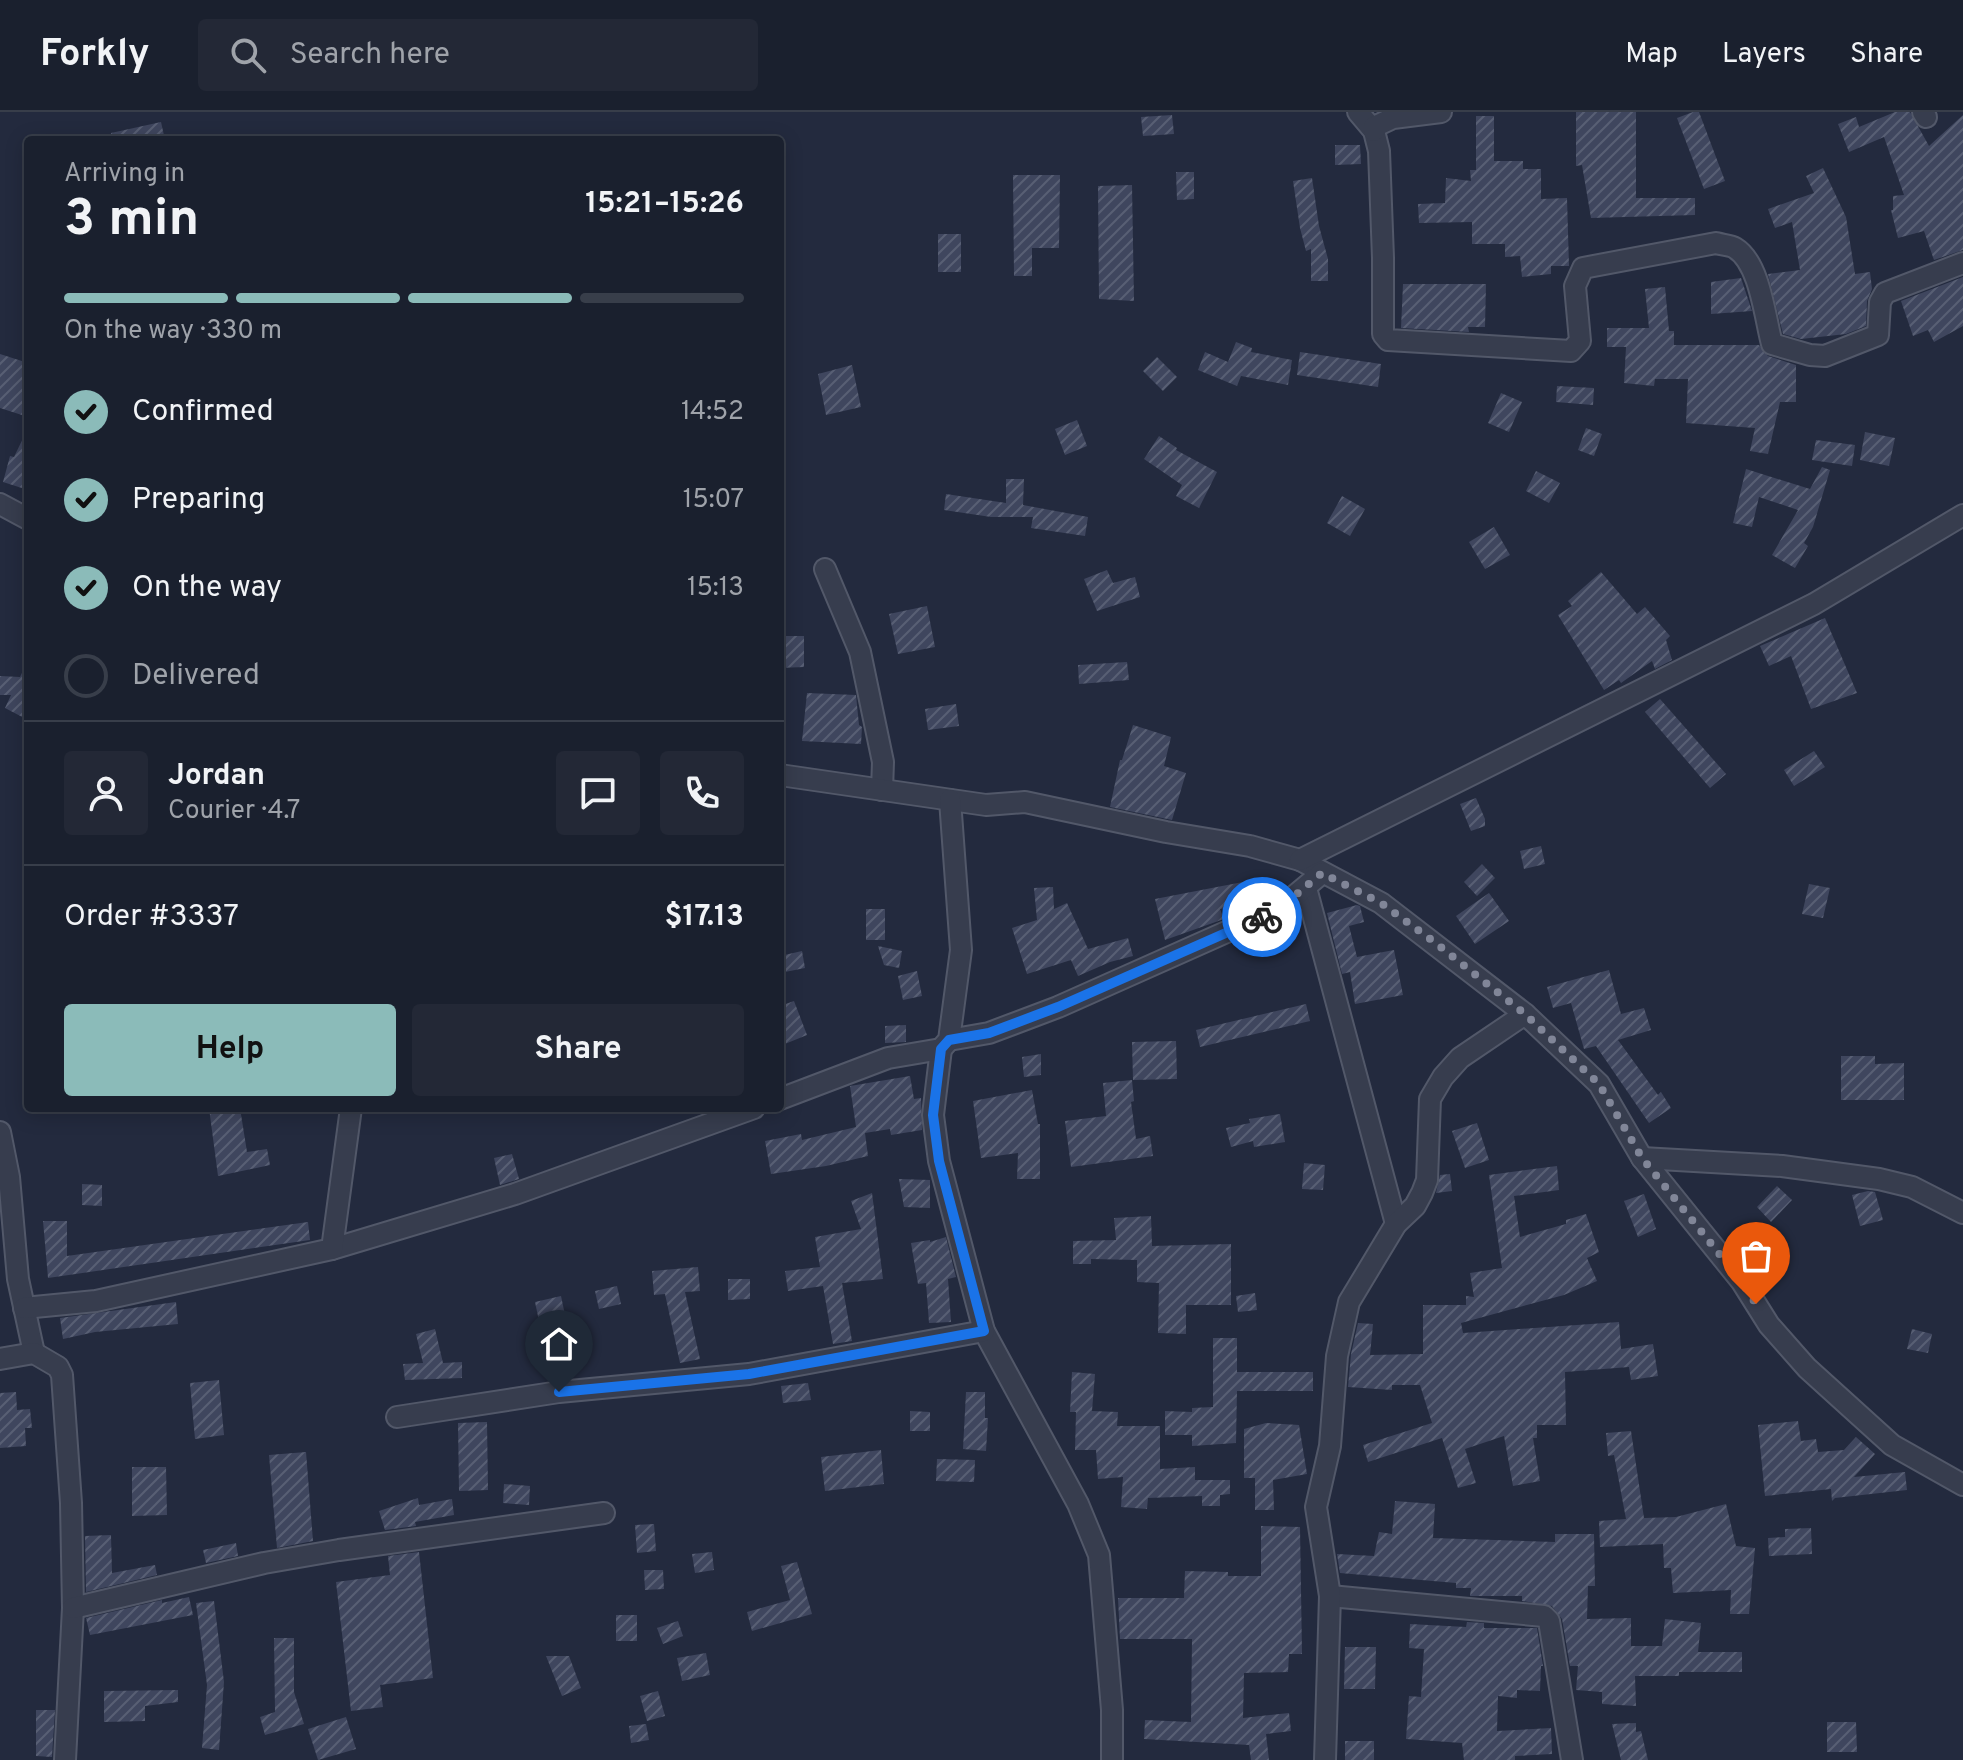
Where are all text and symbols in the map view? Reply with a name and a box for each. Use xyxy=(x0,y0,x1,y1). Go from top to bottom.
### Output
search box xyxy=(198,19,758,91)
text: Forkly xyxy=(40,31,150,80)
icon: search xyxy=(226,33,270,77)
text: Search here xyxy=(290,37,450,74)
text: Map xyxy=(1625,37,1678,73)
text: Layers xyxy=(1722,37,1806,73)
text: Share xyxy=(1850,37,1923,73)
text: Arriving in xyxy=(64,158,185,191)
text: 15:21–15:26 xyxy=(585,186,744,223)
text: 3 min xyxy=(64,188,199,254)
text: On the way · 330 m xyxy=(64,315,282,348)
icon: check xyxy=(64,390,108,434)
text: Confirmed xyxy=(132,394,274,431)
text: 14:52 xyxy=(681,396,744,429)
icon: check xyxy=(64,478,108,522)
text: Preparing xyxy=(132,482,265,519)
text: 15:07 xyxy=(683,484,744,517)
icon: check xyxy=(64,566,108,610)
text: On the way xyxy=(132,570,282,607)
text: 15:13 xyxy=(687,572,744,605)
text: Delivered xyxy=(132,658,260,695)
button: person xyxy=(64,751,148,835)
button: chat xyxy=(556,751,640,835)
button: phone xyxy=(660,751,744,835)
text: Jordan xyxy=(168,758,265,795)
text: Courier · 4.7 xyxy=(168,795,300,828)
courier xyxy=(1222,877,1302,957)
icon: bike xyxy=(1240,895,1284,939)
text: Order #3337 xyxy=(64,899,239,936)
text: $17.13 xyxy=(664,899,744,936)
button: Help xyxy=(64,1004,396,1096)
button: Share xyxy=(412,1004,744,1096)
pin xyxy=(1722,1222,1790,1304)
icon: bag xyxy=(1734,1234,1778,1278)
pin xyxy=(525,1310,593,1392)
icon: home xyxy=(537,1322,581,1366)

